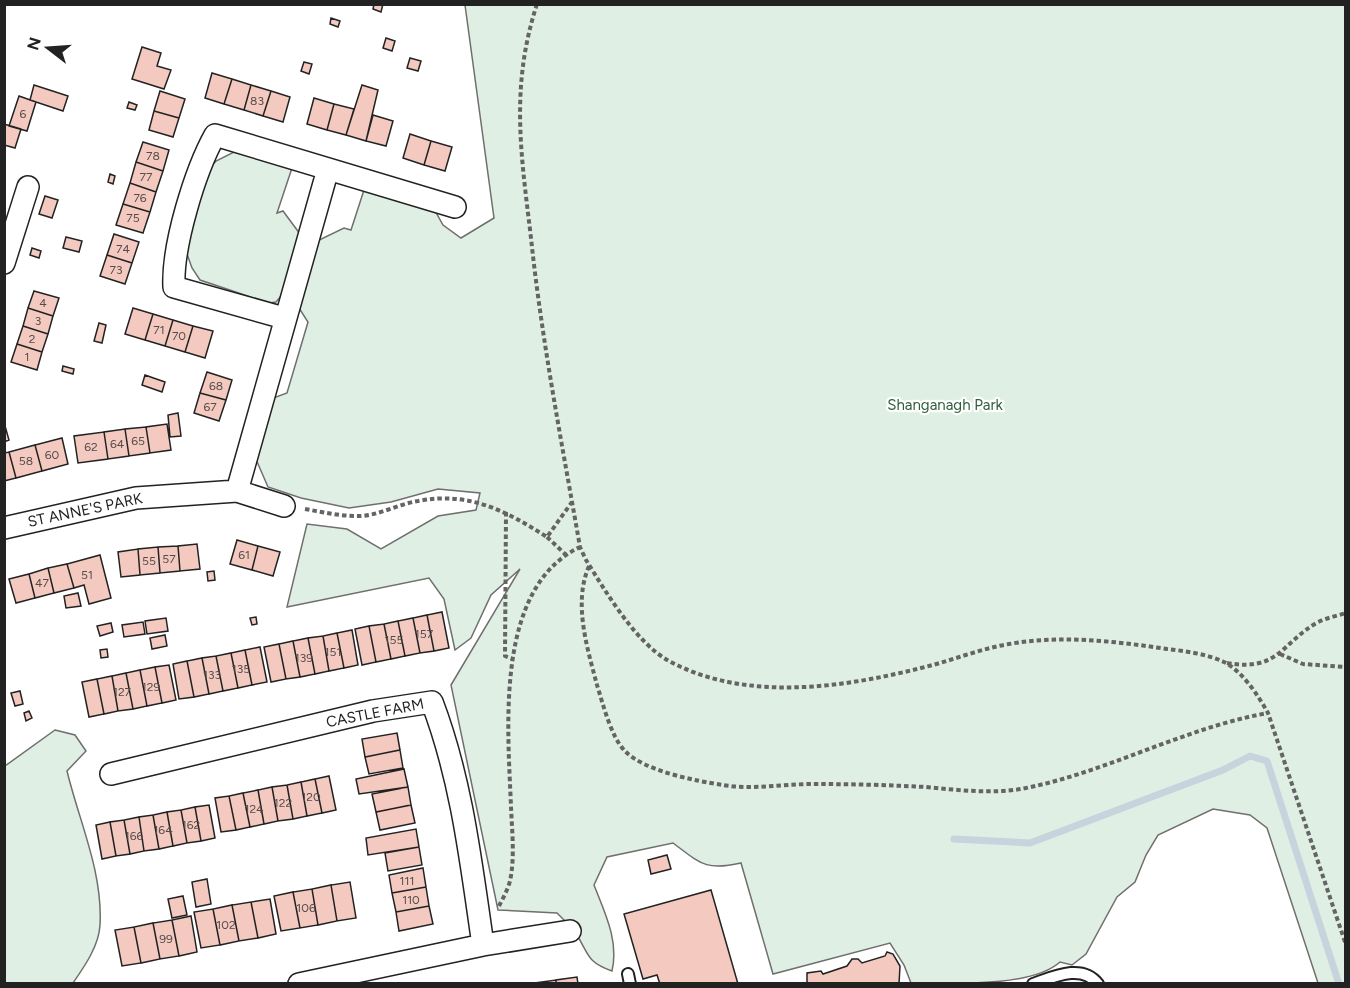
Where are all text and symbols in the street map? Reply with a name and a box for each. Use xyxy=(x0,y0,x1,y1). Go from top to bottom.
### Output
north arrow xyxy=(18,18,78,78)
text: N xyxy=(23,35,45,52)
house number: 83 xyxy=(250,94,264,108)
house number: 6 xyxy=(20,107,27,121)
house number: 78 xyxy=(146,149,160,163)
house number: 77 xyxy=(140,170,153,184)
house number: 76 xyxy=(133,191,147,205)
house number: 75 xyxy=(126,211,140,225)
house number: 74 xyxy=(116,242,130,256)
house number: 73 xyxy=(110,263,122,277)
house number: 4 xyxy=(39,296,47,310)
house number: 3 xyxy=(35,314,41,328)
house number: 71 xyxy=(153,323,165,337)
house number: 70 xyxy=(172,329,186,343)
house number: 2 xyxy=(29,332,35,346)
house number: 1 xyxy=(25,350,29,364)
house number: 68 xyxy=(209,379,223,393)
park label: Shanganagh Park xyxy=(887,396,1003,414)
house number: 67 xyxy=(203,400,217,414)
house number: 65 xyxy=(131,434,145,448)
house number: 64 xyxy=(110,437,125,451)
house number: 62 xyxy=(84,440,98,454)
house number: 60 xyxy=(45,448,60,462)
house number: 58 xyxy=(19,454,33,468)
street label: ST ANNE'S PARK xyxy=(26,489,145,531)
house number: 61 xyxy=(238,548,250,562)
house number: 57 xyxy=(162,552,176,566)
house number: 55 xyxy=(142,554,156,568)
house number: 51 xyxy=(81,568,93,582)
house number: 47 xyxy=(35,576,49,590)
house number: 157 xyxy=(415,627,434,641)
house number: 155 xyxy=(385,633,403,647)
house number: 151 xyxy=(325,645,341,659)
house number: 139 xyxy=(295,651,313,665)
house number: 135 xyxy=(232,662,250,676)
house number: 133 xyxy=(203,668,221,682)
house number: 129 xyxy=(142,680,160,694)
house number: 127 xyxy=(113,685,132,699)
street label: CASTLE FARM xyxy=(325,695,425,731)
house number: 120 xyxy=(301,790,321,804)
house number: 122 xyxy=(274,796,292,810)
house number: 124 xyxy=(244,802,264,816)
house number: 162 xyxy=(182,818,200,832)
house number: 164 xyxy=(153,823,173,837)
house number: 166 xyxy=(125,829,143,843)
house number: 111 xyxy=(400,874,414,888)
house number: 110 xyxy=(402,893,420,907)
house number: 106 xyxy=(296,901,316,915)
house number: 102 xyxy=(216,918,236,932)
house number: 99 xyxy=(159,932,173,946)

